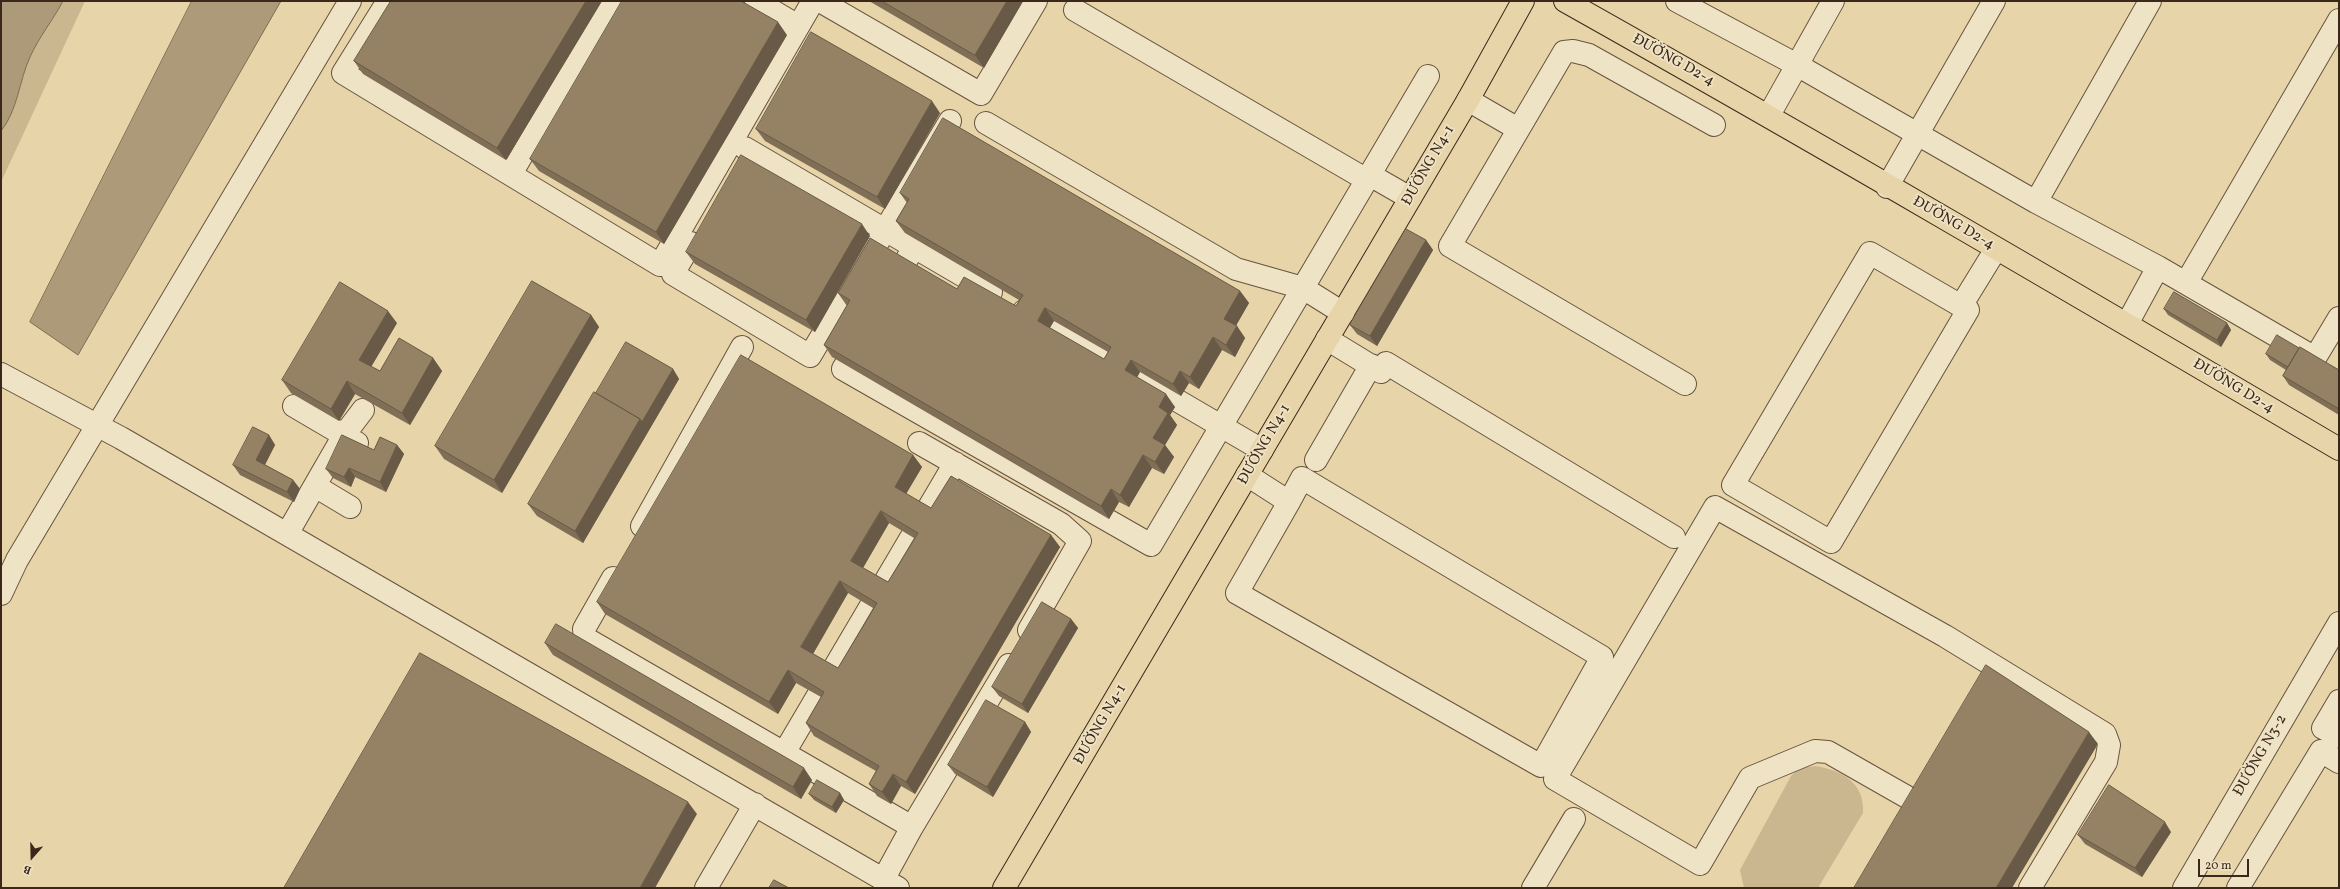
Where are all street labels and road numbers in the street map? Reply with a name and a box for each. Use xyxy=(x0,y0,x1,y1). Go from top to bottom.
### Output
street label: ĐƯỜNG D2-4 xyxy=(1629,31,1717,91)
street label: ĐƯỜNG N4-1 xyxy=(1399,123,1459,209)
street label: ĐƯỜNG D2-4 xyxy=(1909,193,1997,255)
street label: ĐƯỜNG D2-4 xyxy=(2189,356,2277,418)
street label: ĐƯỜNG N4-1 xyxy=(1235,402,1295,488)
street label: ĐƯỜNG N4-1 xyxy=(1071,682,1131,768)
street label: ĐƯỜNG N3-2 xyxy=(2230,712,2292,800)

